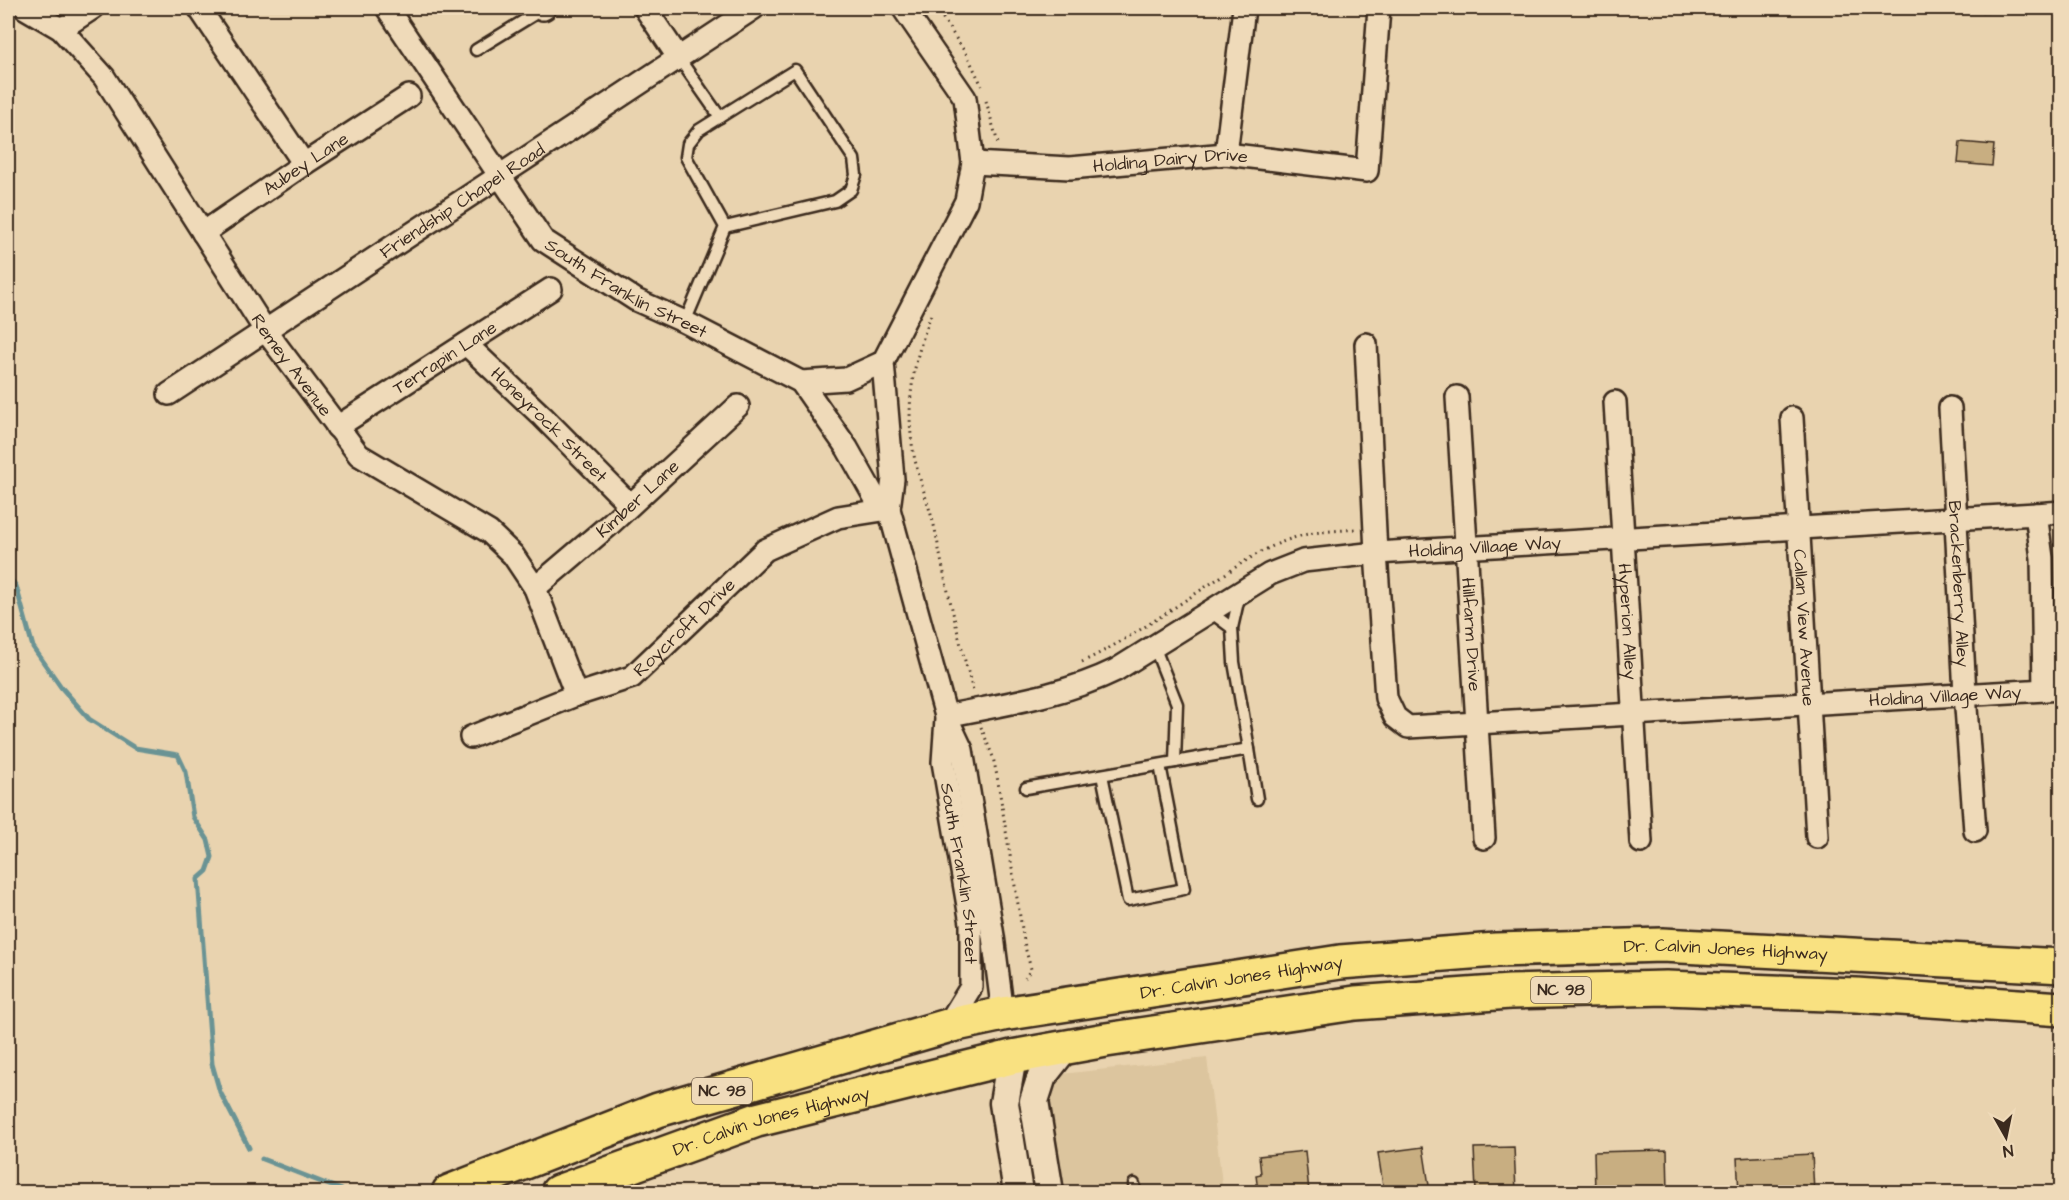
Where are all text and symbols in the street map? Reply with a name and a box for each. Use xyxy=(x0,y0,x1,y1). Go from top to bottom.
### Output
street label: Aubey Lane xyxy=(258,126,354,201)
street label: Friendship Chapel Road xyxy=(374,137,549,264)
street label: Holding Dairy Drive xyxy=(1092,142,1250,178)
street label: South Franklin Street xyxy=(540,232,712,344)
street label: Remey Avenue xyxy=(245,309,338,422)
street label: Terrapin Lane xyxy=(388,315,502,400)
street label: Honeyrock Street xyxy=(485,361,614,488)
street label: Kimber Lane xyxy=(591,454,685,543)
street label: Brackenberry Alley xyxy=(1942,500,1976,668)
street label: Holding Village Way xyxy=(1408,530,1562,564)
street label: Callan View Avenue xyxy=(1787,548,1822,707)
street label: Hyperion Alley xyxy=(1612,563,1644,681)
street label: Roycroft Drive xyxy=(627,572,741,682)
street label: Hillfarm Drive xyxy=(1456,577,1488,692)
street label: Holding Village Way xyxy=(1868,679,2022,713)
street label: South Franklin Street xyxy=(934,781,984,965)
street label: Dr. Calvin Jones Highway xyxy=(1623,932,1829,967)
street label: Dr. Calvin Jones Highway xyxy=(1138,949,1345,1005)
road number: NC 98 xyxy=(1531,977,1591,1003)
road number: NC 98 xyxy=(692,1078,752,1104)
street label: Dr. Calvin Jones Highway xyxy=(669,1080,873,1162)
north arrow xyxy=(1976,1107,2036,1167)
text: N xyxy=(2002,1139,2015,1162)

